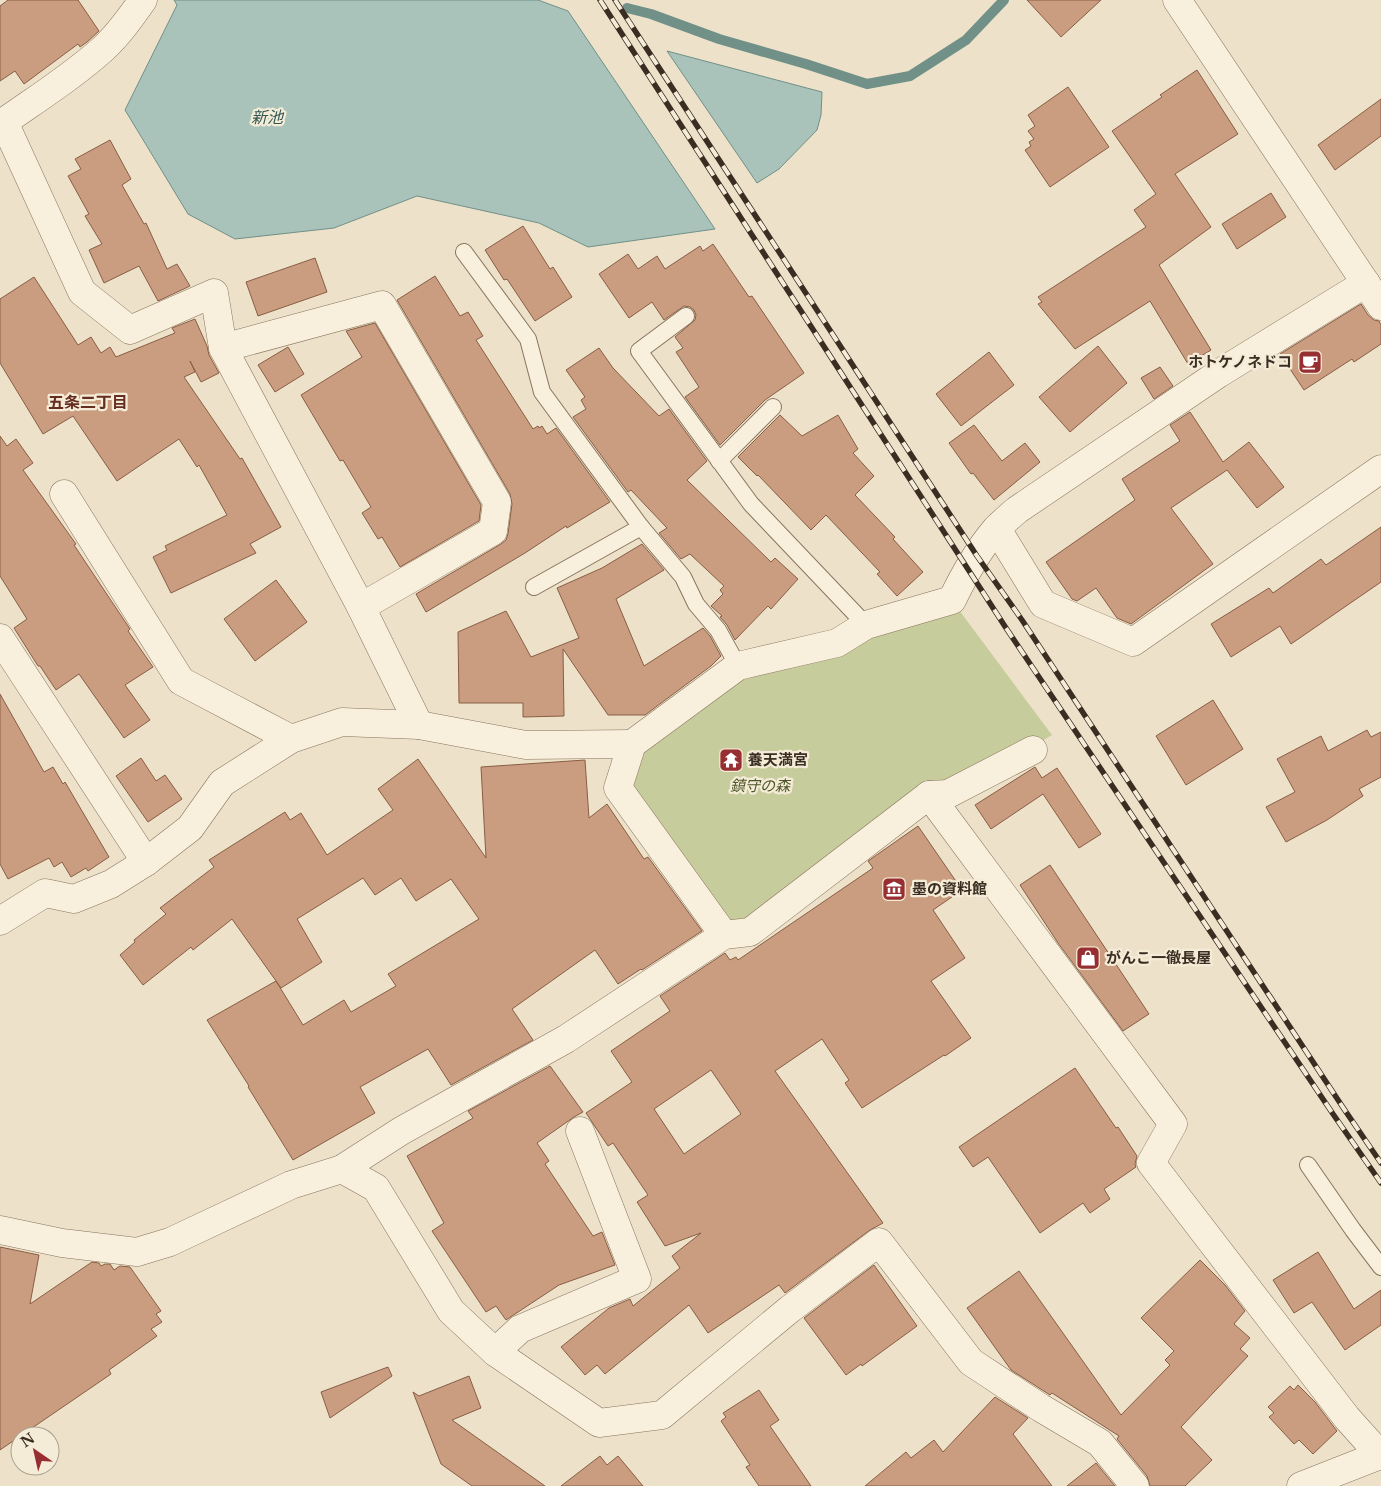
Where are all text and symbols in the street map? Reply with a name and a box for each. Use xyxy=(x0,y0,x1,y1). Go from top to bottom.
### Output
water label: 新池 xyxy=(251,107,285,127)
cafe icon: ホトケノネドコ xyxy=(1297,349,1323,375)
place label: ホトケノネドコ xyxy=(1188,352,1292,371)
district label: 五条二丁目 xyxy=(48,392,128,412)
temple icon: 養天満宮 xyxy=(718,747,744,773)
place label: 養天満宮 xyxy=(748,750,808,769)
park label: 鎮守の森 xyxy=(730,776,792,795)
museum icon: 墨の資料館 xyxy=(881,876,907,902)
place label: 墨の資料館 xyxy=(912,879,987,898)
shop icon: がんこ一徹長屋 xyxy=(1075,945,1101,971)
place label: がんこ一徹長屋 xyxy=(1106,948,1211,967)
north arrow xyxy=(10,1426,60,1476)
text: N xyxy=(17,1429,38,1451)

